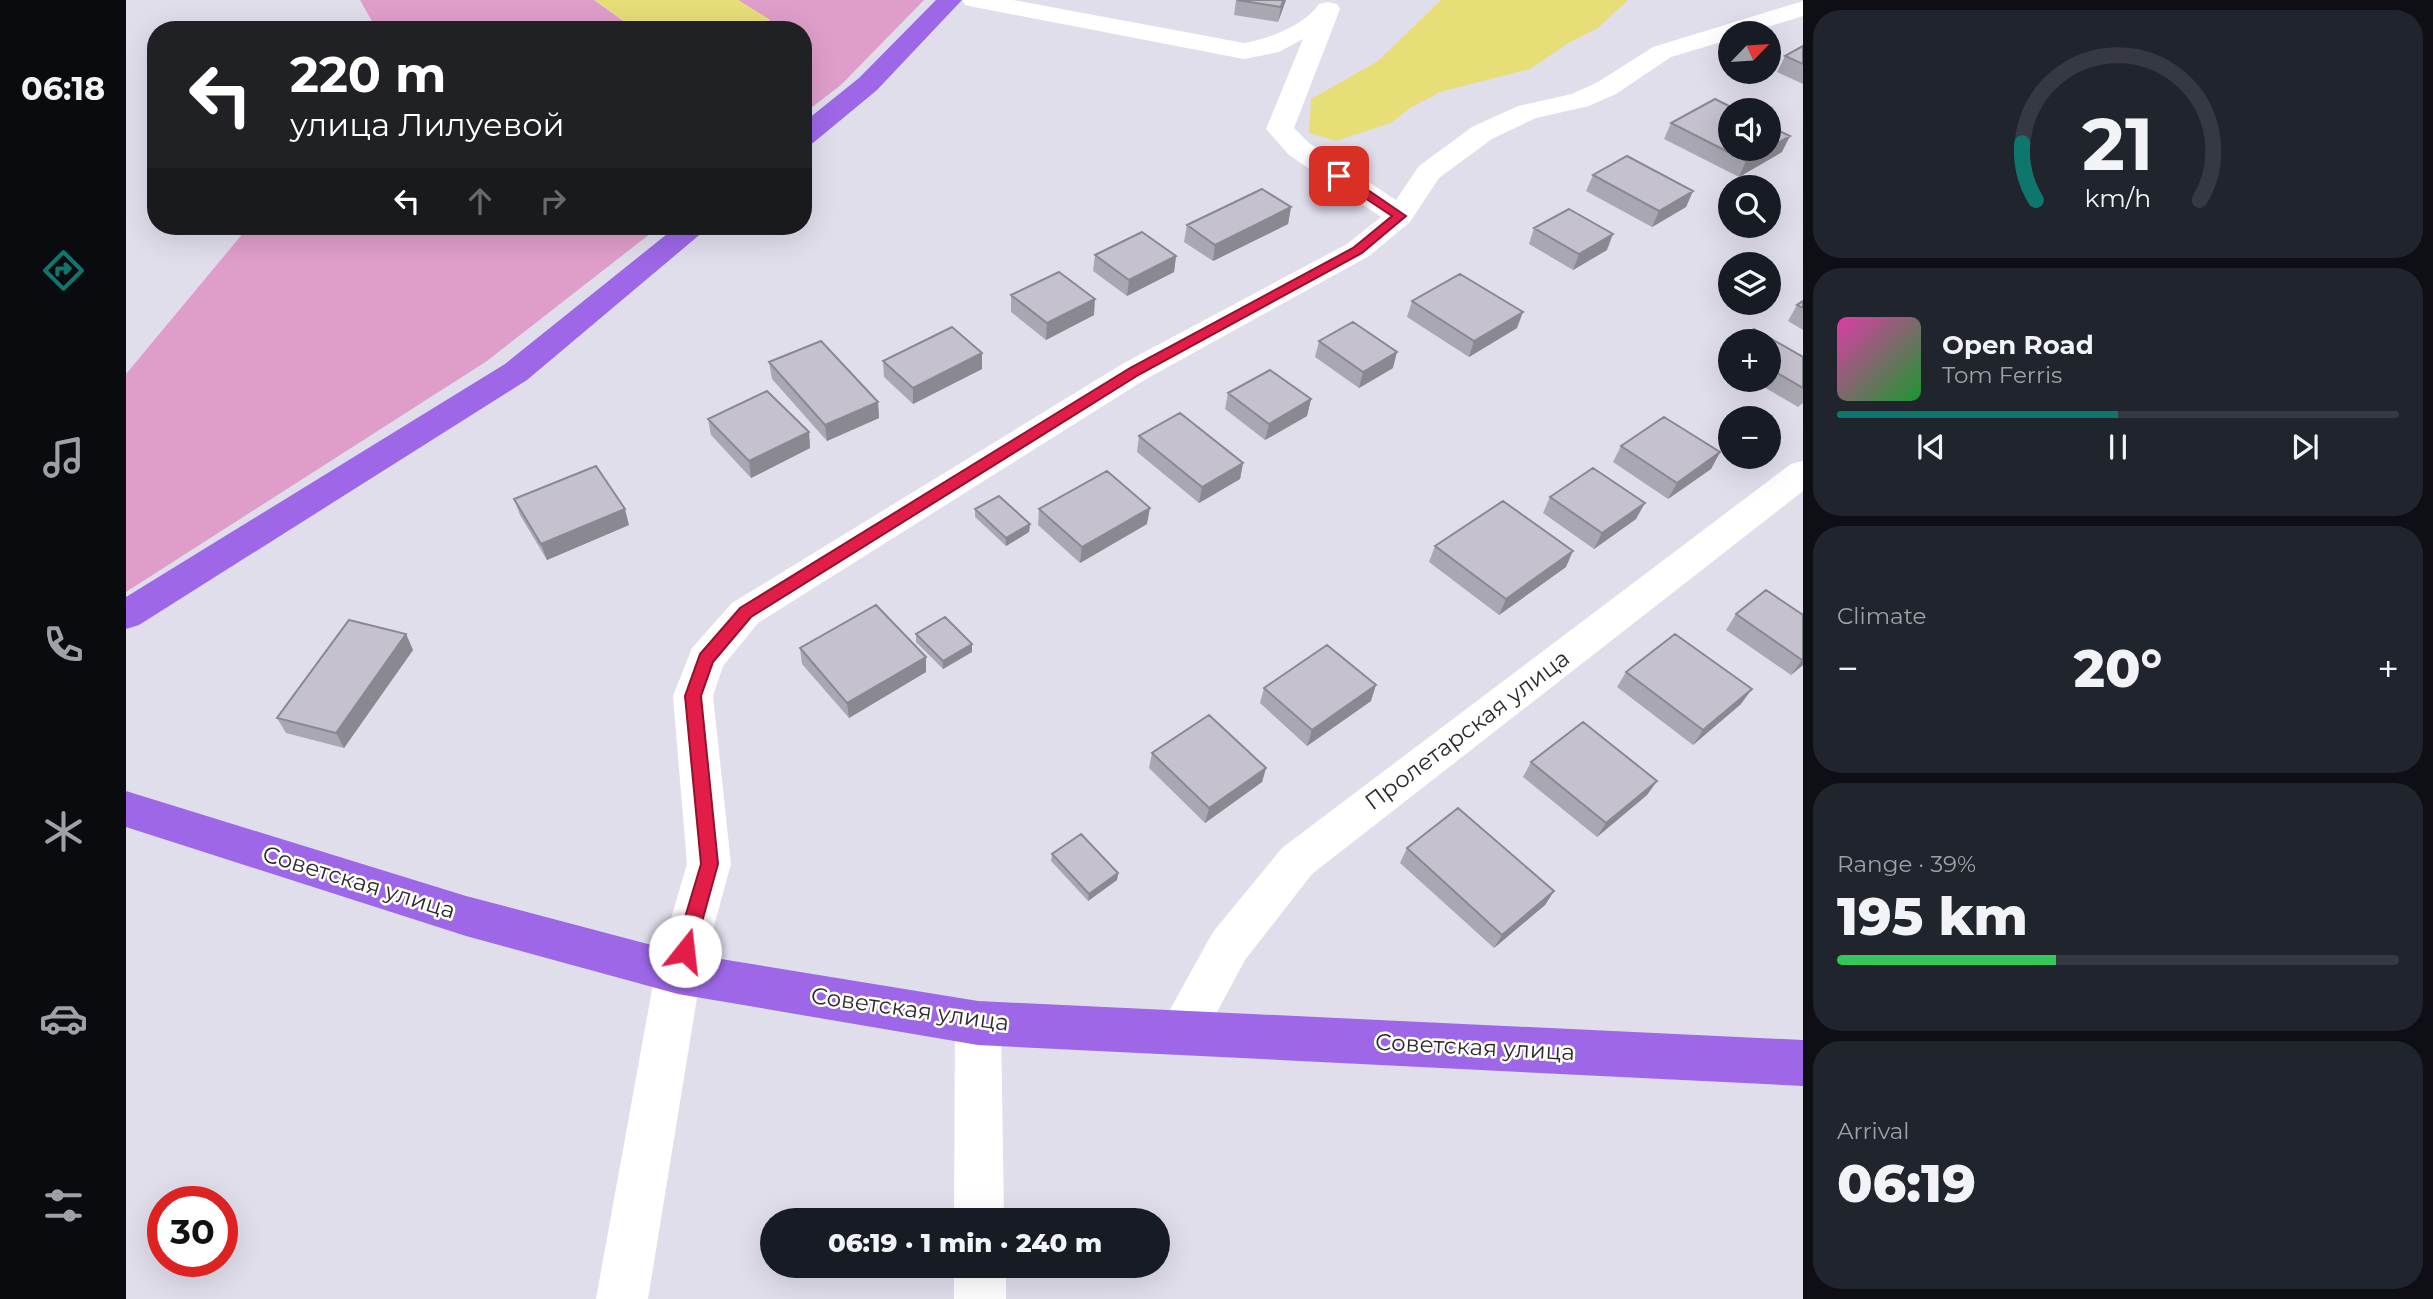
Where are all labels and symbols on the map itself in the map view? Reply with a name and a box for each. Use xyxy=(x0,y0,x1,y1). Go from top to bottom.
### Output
north arrow xyxy=(1718,21,1782,84)
pin xyxy=(1309,146,1369,206)
street label: Пролетарская улица xyxy=(1359,644,1575,816)
street label: Советская улица xyxy=(259,839,459,925)
position arrow xyxy=(648,914,722,988)
street label: Советская улица xyxy=(809,981,1011,1037)
street label: Советская улица xyxy=(1374,1028,1576,1066)
speed limit sign: 30 xyxy=(147,1186,238,1277)

